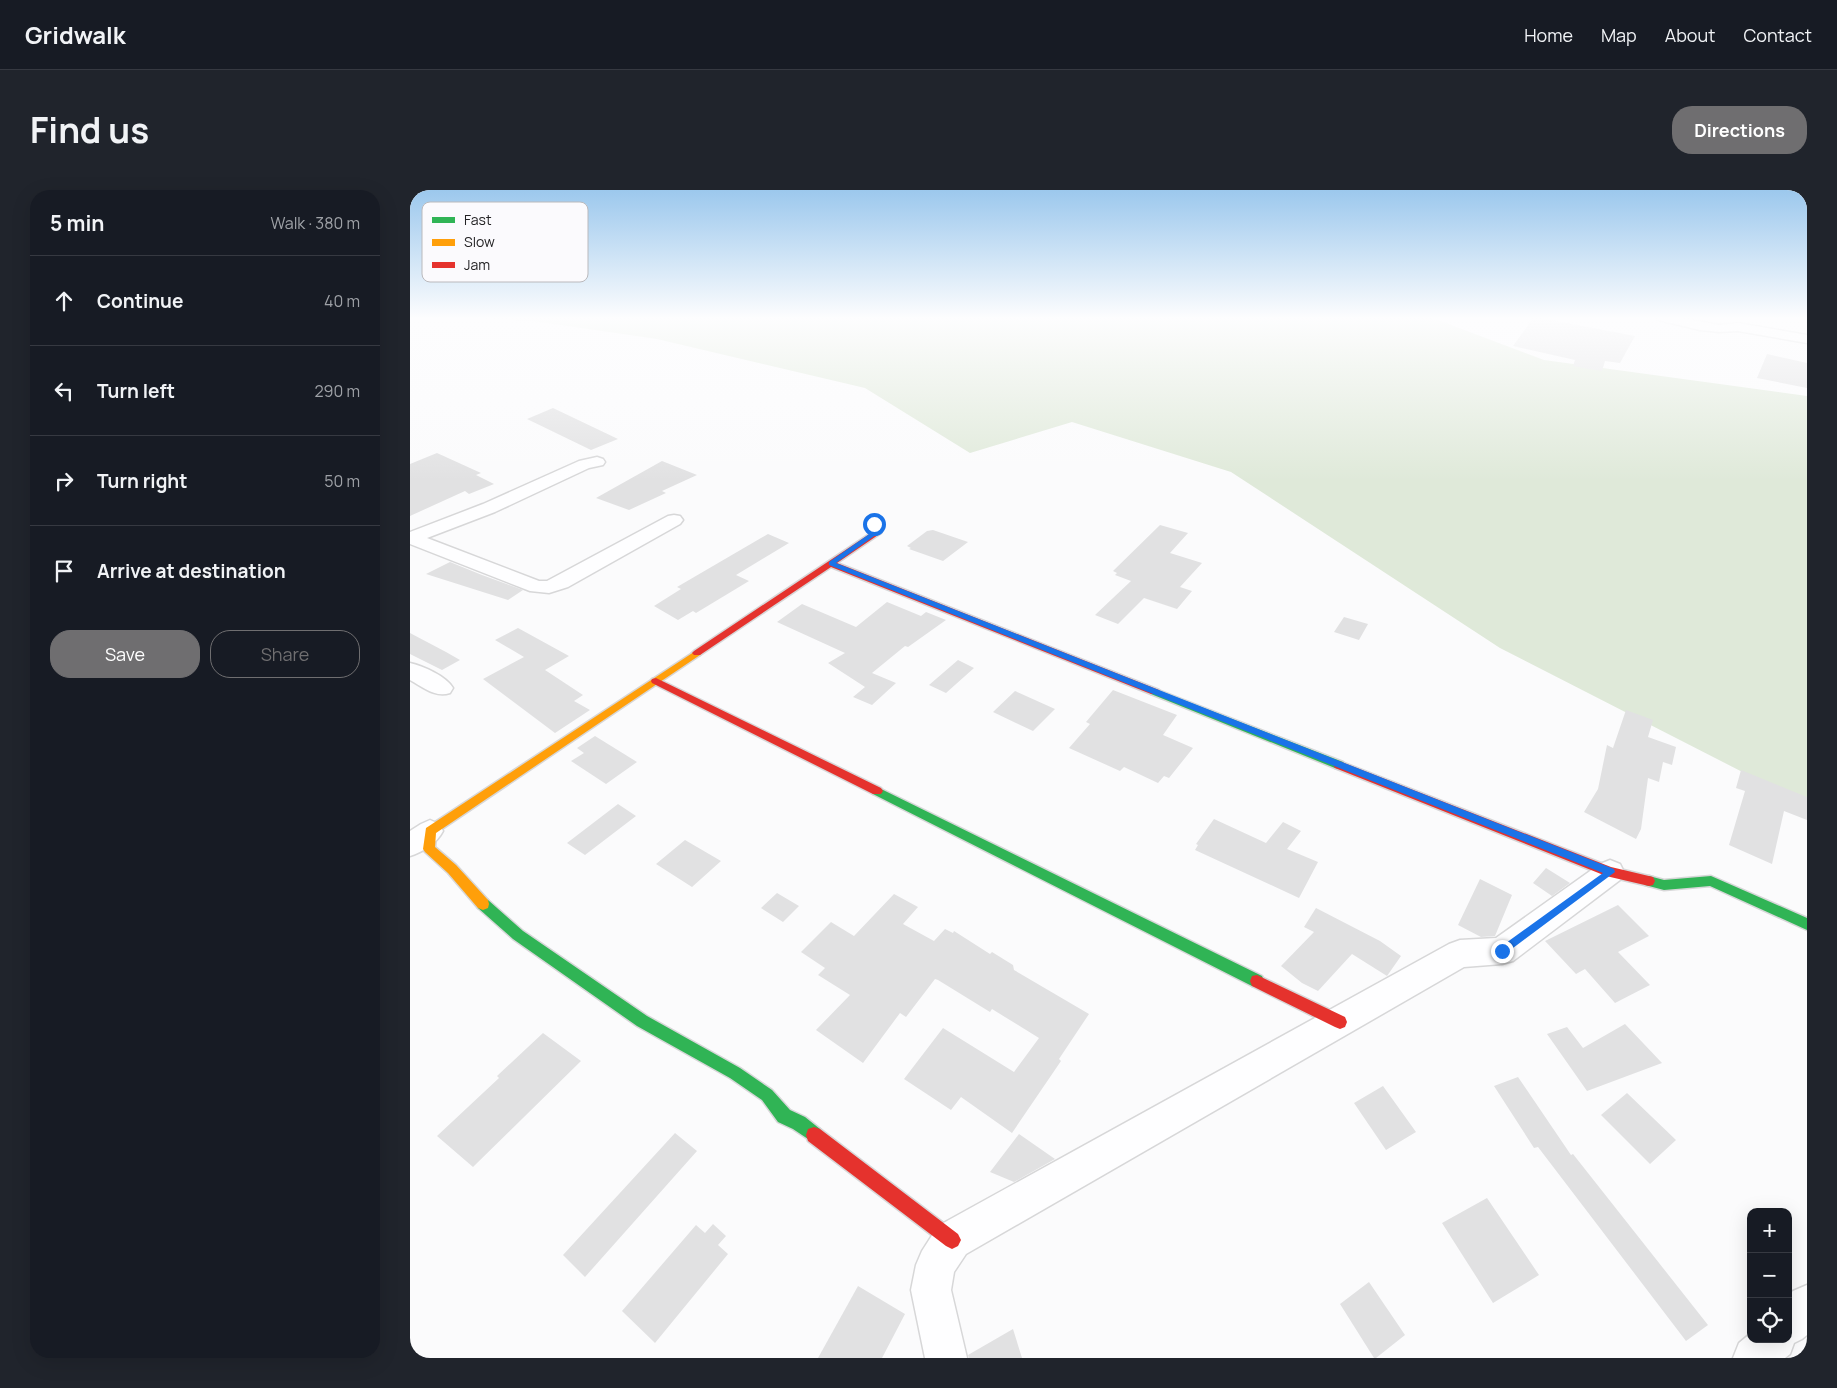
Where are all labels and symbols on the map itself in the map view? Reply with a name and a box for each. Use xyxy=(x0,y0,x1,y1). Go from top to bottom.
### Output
legend xyxy=(422,202,588,282)
text: Fast xyxy=(464,210,492,229)
text: Slow xyxy=(464,232,495,251)
text: Jam xyxy=(464,255,490,274)
route start xyxy=(863,513,886,536)
route end xyxy=(1491,940,1514,963)

